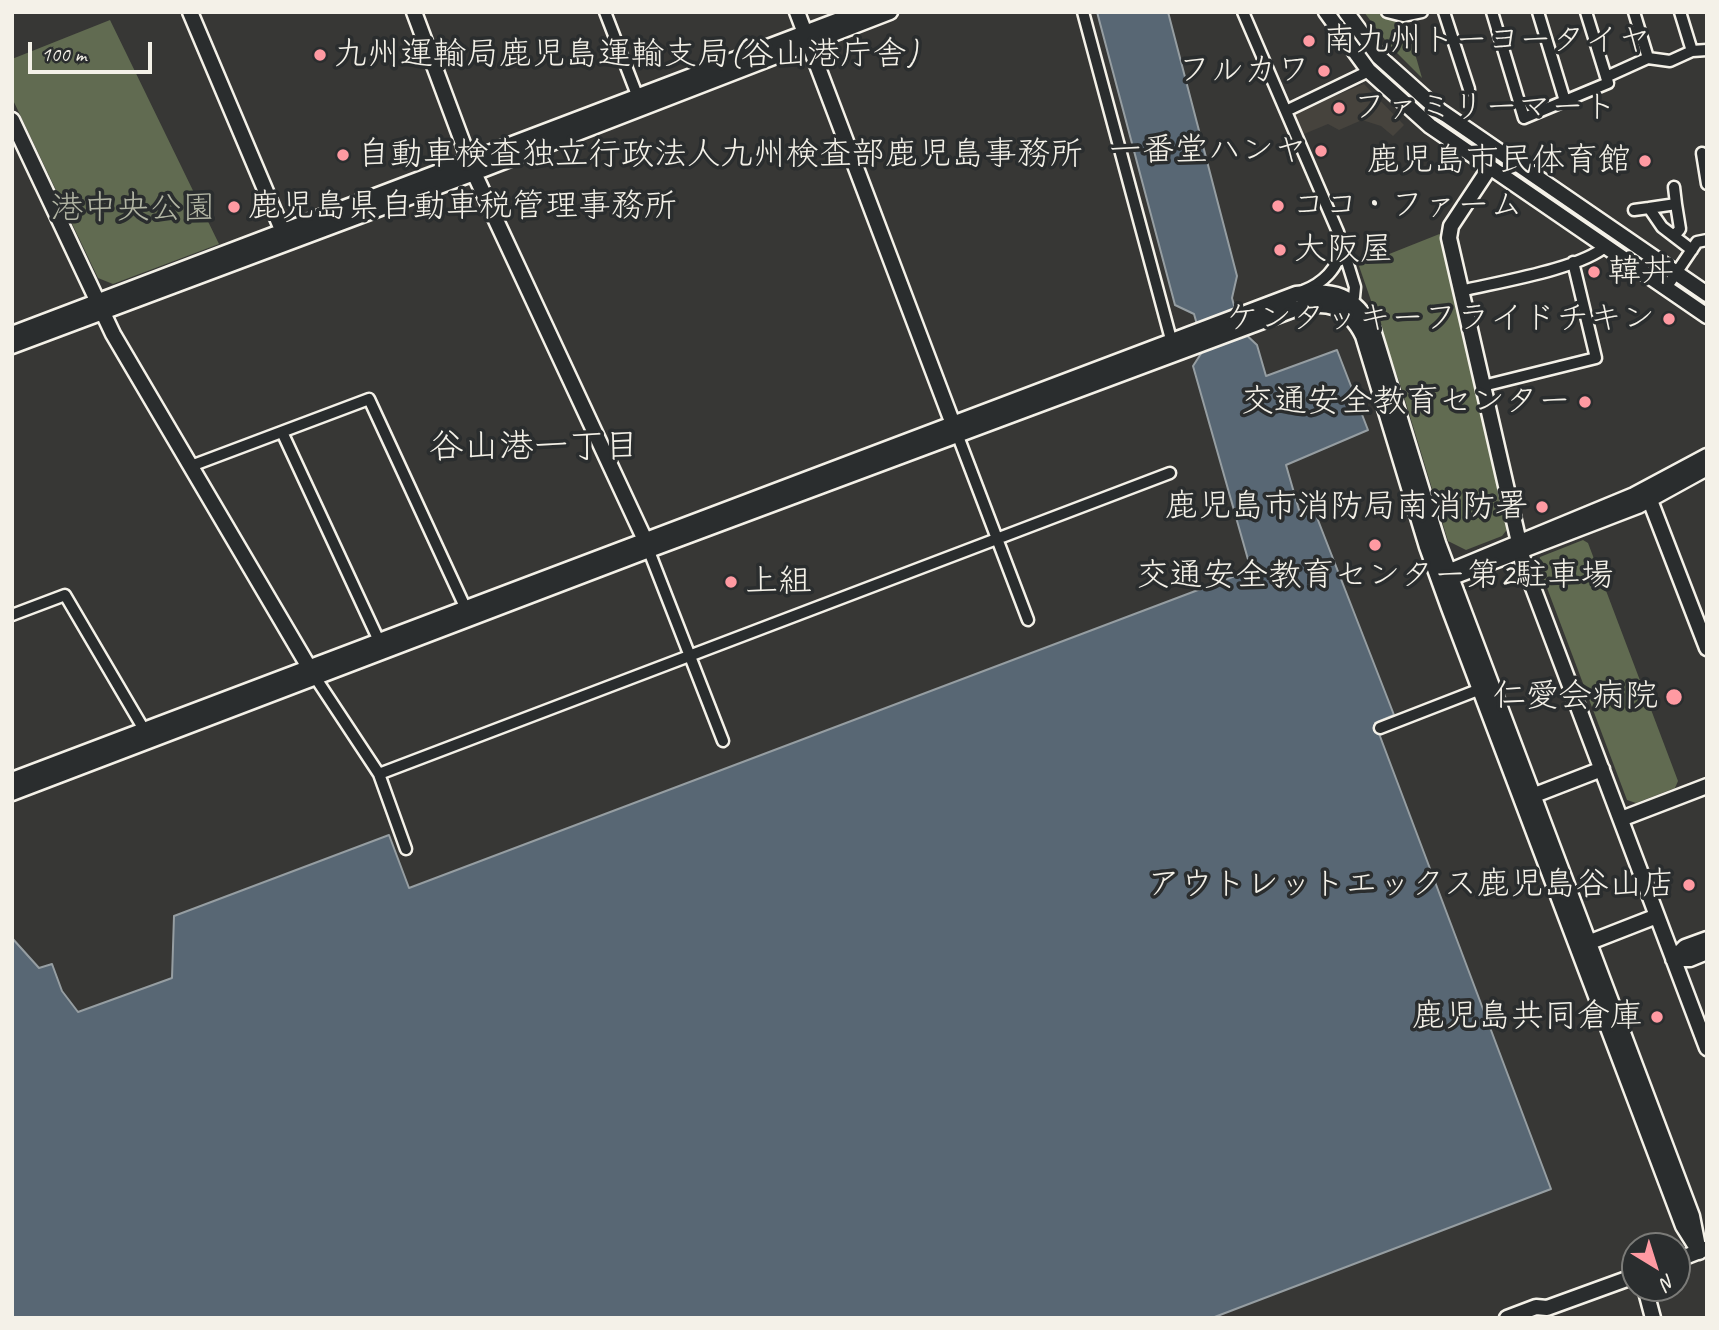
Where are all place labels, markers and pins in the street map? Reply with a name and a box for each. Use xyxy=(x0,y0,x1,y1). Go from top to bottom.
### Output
place label: 南九州トーヨータイヤ xyxy=(1323,21,1651,61)
marker: 南九州トーヨータイヤ xyxy=(1301,33,1317,49)
place label: 九州運輸局鹿児島運輸支局(谷山港庁舎) xyxy=(334,35,917,75)
marker: 九州運輸局鹿児島運輸支局(谷山港庁舎) xyxy=(312,47,328,63)
place label: フルカワ xyxy=(1178,51,1310,91)
marker: フルカワ xyxy=(1316,63,1332,79)
place label: ファミリーマート xyxy=(1353,88,1617,128)
marker: ファミリーマート xyxy=(1331,100,1347,116)
place label: 一番堂ハンヤ xyxy=(1109,131,1307,171)
place label: 自動車検査独立行政法人九州検査部鹿児島事務所 xyxy=(357,135,1083,175)
place label: 鹿児島市民体育館 xyxy=(1367,141,1631,181)
marker: 一番堂ハンヤ xyxy=(1313,143,1329,159)
marker: 自動車検査独立行政法人九州検査部鹿児島事務所 xyxy=(335,147,351,163)
marker: 鹿児島市民体育館 xyxy=(1637,153,1653,169)
place label: ココ・ファーム xyxy=(1292,186,1523,226)
place label: 鹿児島県自動車税管理事務所 xyxy=(248,187,677,227)
marker: ココ・ファーム xyxy=(1270,198,1286,214)
marker: 鹿児島県自動車税管理事務所 xyxy=(226,199,242,215)
place label: 大阪屋 xyxy=(1294,230,1393,270)
marker: 大阪屋 xyxy=(1272,242,1288,258)
place label: 韓丼 xyxy=(1608,252,1674,292)
marker: 韓丼 xyxy=(1586,264,1602,280)
place label: ケンタッキーフライドチキン xyxy=(1226,299,1655,339)
marker: ケンタッキーフライドチキン xyxy=(1661,311,1677,327)
place label: 交通安全教育センター xyxy=(1241,382,1571,422)
marker: 交通安全教育センター xyxy=(1577,394,1593,410)
place label: 鹿児島市消防局南消防署 xyxy=(1165,487,1528,527)
marker: 鹿児島市消防局南消防署 xyxy=(1534,499,1550,515)
marker: 交通安全教育センター第2駐車場 xyxy=(1367,537,1383,553)
place label: 交通安全教育センター第2駐車場 xyxy=(1137,556,1613,596)
place label: 上組 xyxy=(745,562,811,602)
marker: 上組 xyxy=(723,574,739,590)
place label: 仁愛会病院 xyxy=(1493,677,1658,717)
marker: 仁愛会病院 xyxy=(1664,687,1684,707)
place label: アウトレットエックス鹿児島谷山店 xyxy=(1147,865,1675,905)
marker: アウトレットエックス鹿児島谷山店 xyxy=(1681,877,1697,893)
place label: 鹿児島共同倉庫 xyxy=(1412,997,1643,1037)
marker: 鹿児島共同倉庫 xyxy=(1649,1009,1665,1025)

